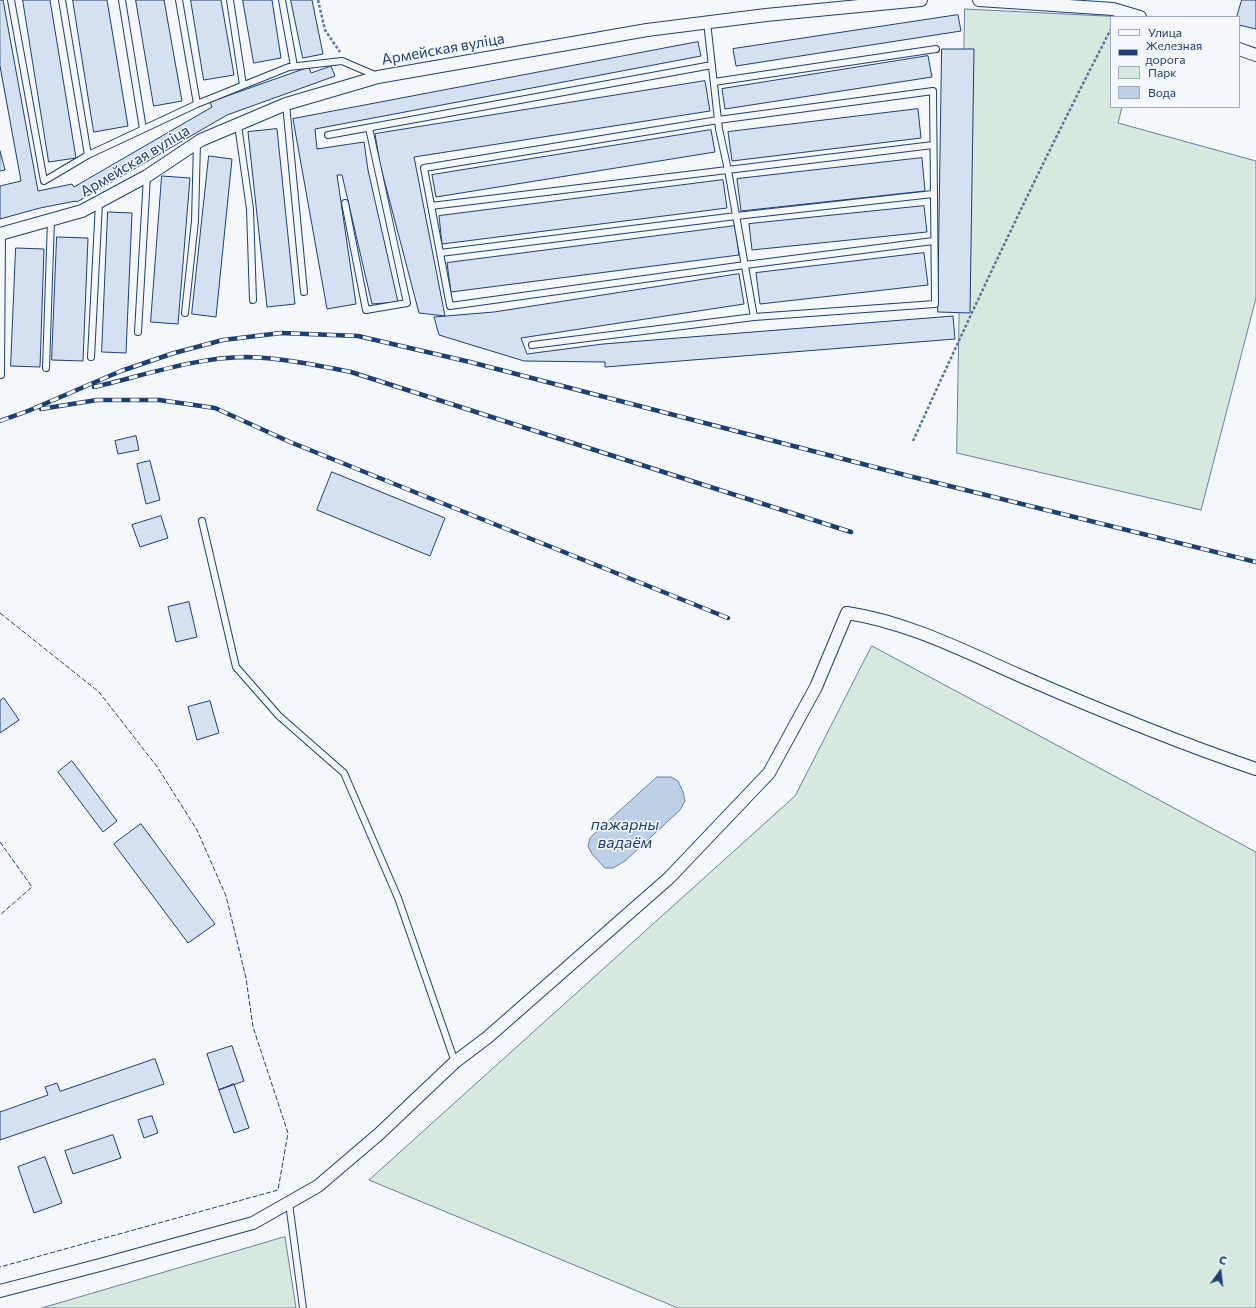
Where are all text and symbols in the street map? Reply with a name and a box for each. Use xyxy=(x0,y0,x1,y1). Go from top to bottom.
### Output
legend xyxy=(1110,16,1240,108)
text: Улица xyxy=(1148,25,1182,39)
street label: Армейская вуліца xyxy=(380,29,506,69)
text: Железная дорога xyxy=(1146,38,1202,66)
text: Парк xyxy=(1148,65,1177,79)
text: Вода xyxy=(1148,85,1176,99)
street label: Армейская вуліца xyxy=(77,121,193,201)
water label: пажарны вадаём xyxy=(591,815,659,853)
north arrow xyxy=(1200,1252,1240,1292)
text: С xyxy=(1218,1253,1228,1267)

